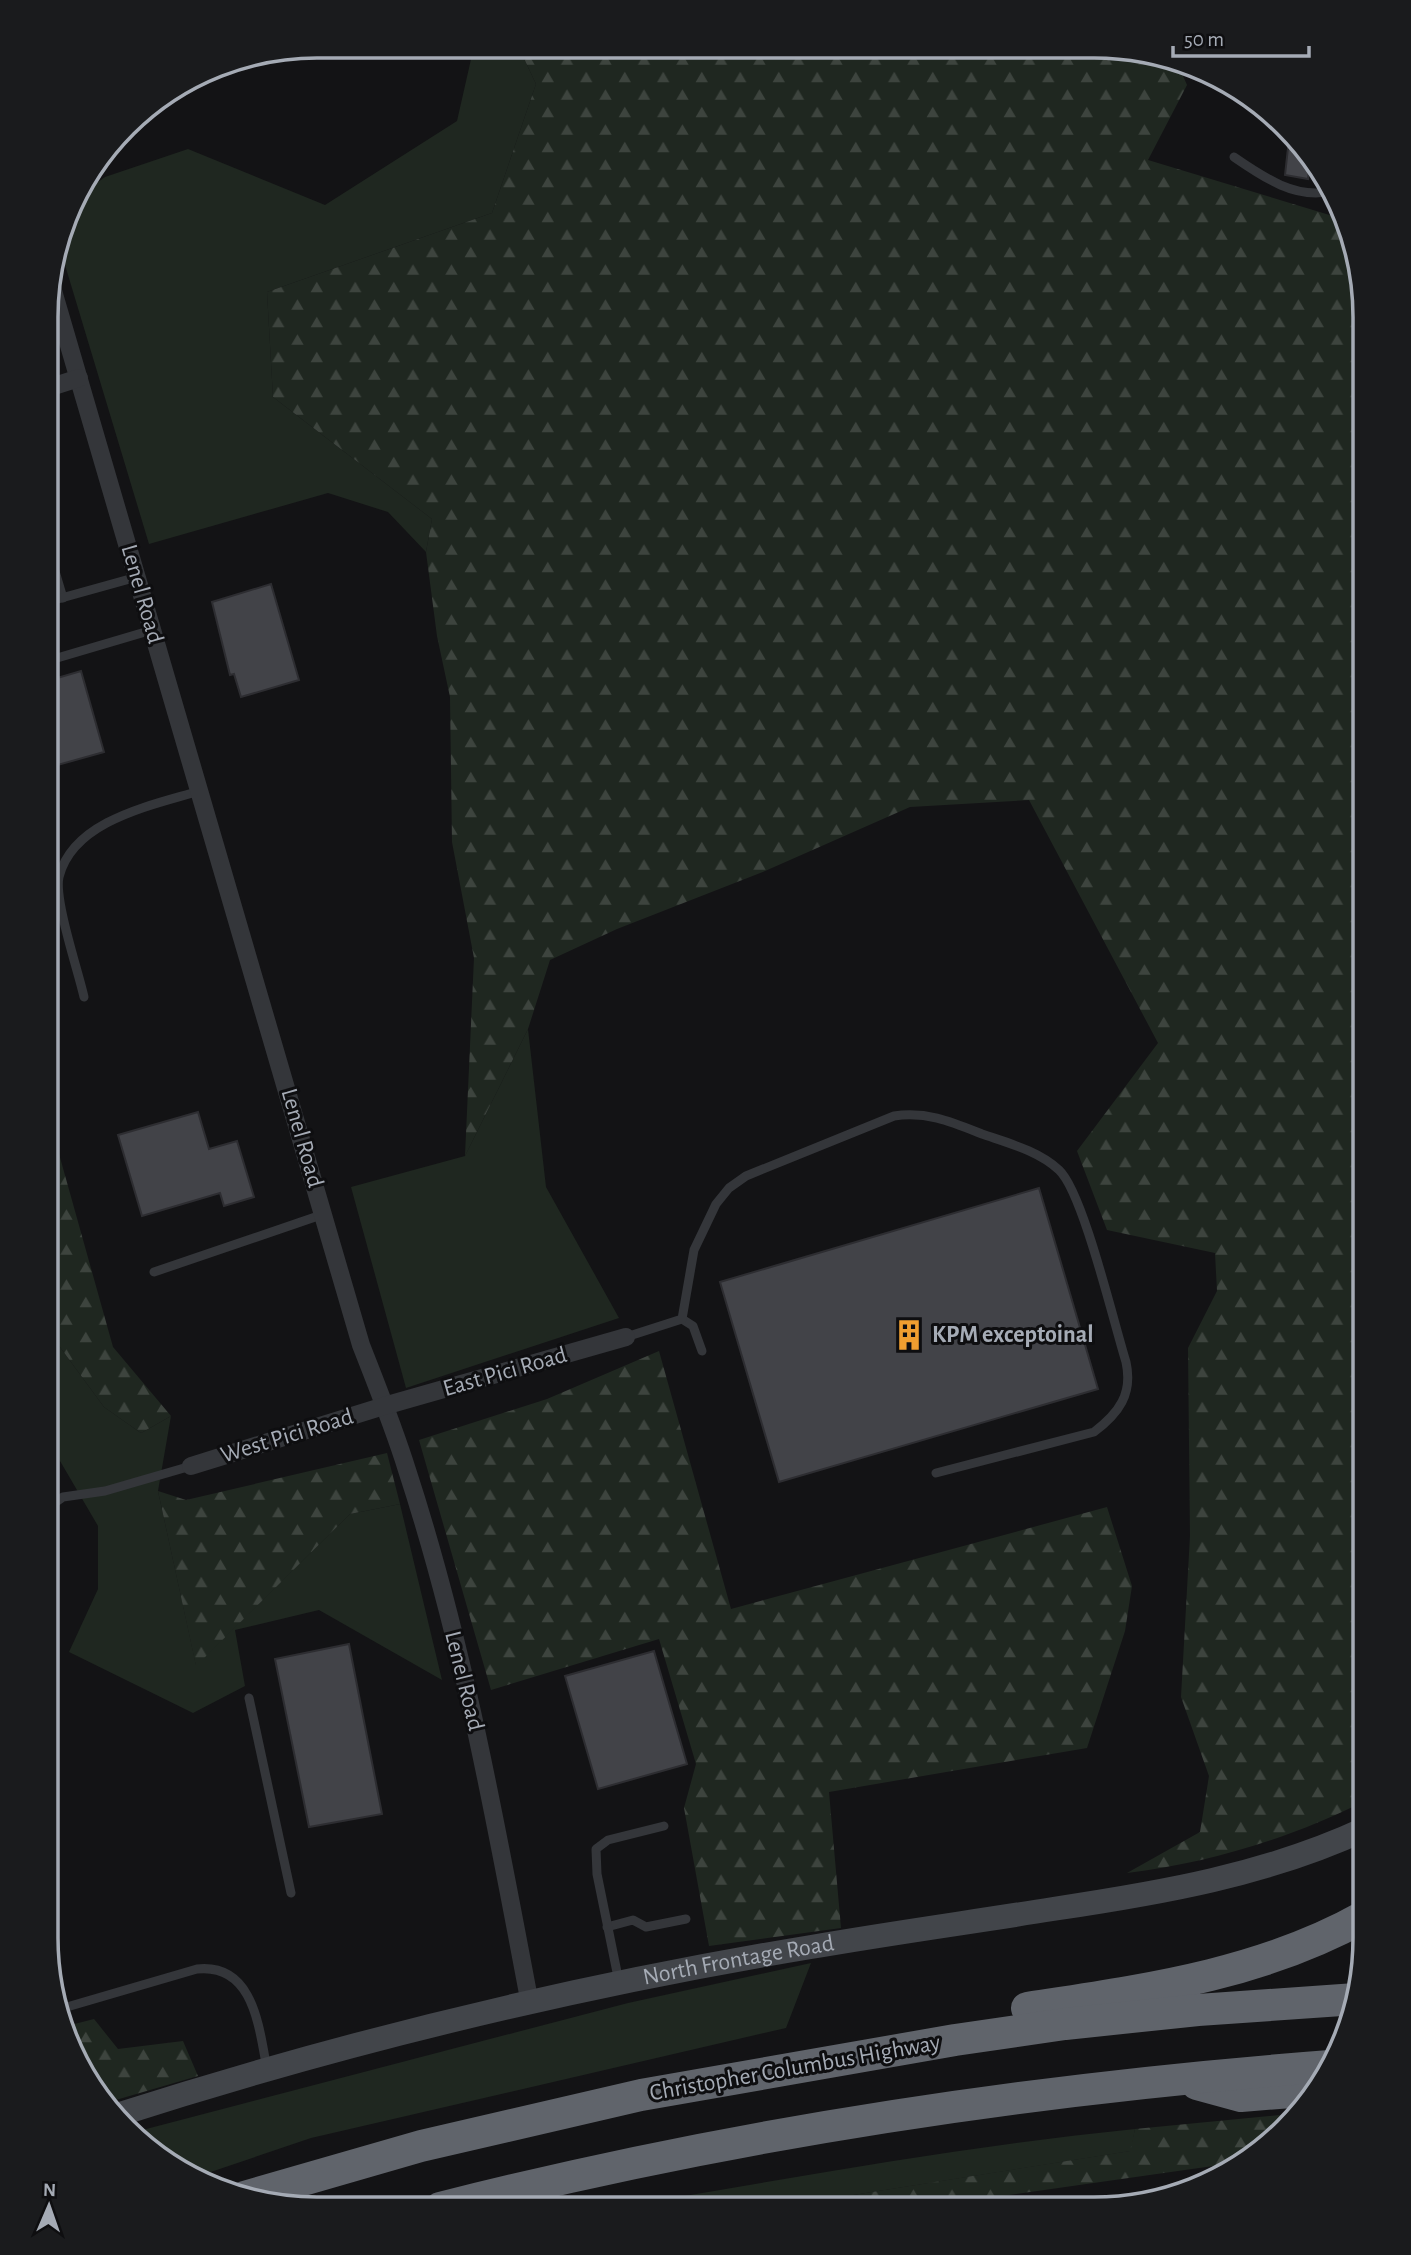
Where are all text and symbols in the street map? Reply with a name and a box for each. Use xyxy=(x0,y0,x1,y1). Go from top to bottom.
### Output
scale bar xyxy=(1173,14,1310,58)
text: 50 m xyxy=(1184,29,1224,50)
street label: Lenel Road xyxy=(116,542,168,646)
street label: Lenel Road xyxy=(276,1086,328,1190)
building icon: KPM exceptoinal xyxy=(892,1318,926,1352)
place label: KPM exceptoinal xyxy=(932,1323,1094,1347)
street label: East Pici Road xyxy=(440,1343,570,1401)
street label: West Pici Road xyxy=(218,1405,356,1467)
street label: Lenel Road xyxy=(440,1629,488,1733)
street label: North Frontage Road xyxy=(641,1931,836,1990)
street label: Christopher Columbus Highway xyxy=(648,2031,942,2105)
north arrow xyxy=(14,2171,84,2241)
text: N xyxy=(43,2181,56,2200)

